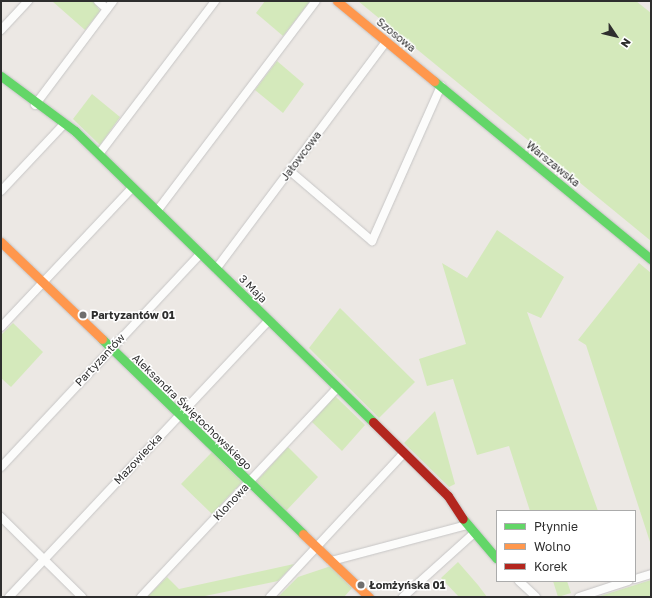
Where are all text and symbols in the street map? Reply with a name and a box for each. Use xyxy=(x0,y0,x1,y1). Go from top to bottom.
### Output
street label: Szosowa xyxy=(374,15,418,55)
north arrow xyxy=(596,16,636,56)
text: N xyxy=(619,36,634,50)
street label: Jałowcowa xyxy=(278,129,324,183)
street label: Warszawska xyxy=(523,138,583,190)
street label: 3 Maja xyxy=(236,272,270,306)
place label: Partyzantów 01 xyxy=(91,308,175,322)
marker: Partyzantów 01 xyxy=(78,310,88,320)
street label: Partyzantów xyxy=(72,331,128,389)
street label: Aleksandra Świętochowskiego xyxy=(130,351,254,473)
street label: Mazowiecka xyxy=(111,431,165,487)
street label: Klonowa xyxy=(211,481,251,523)
legend xyxy=(496,510,636,582)
text: Płynnie xyxy=(534,519,578,534)
text: Wolno xyxy=(534,539,571,554)
text: Korek xyxy=(534,559,568,574)
place label: Łomżyńska 01 xyxy=(369,578,445,592)
marker: Łomżyńska 01 xyxy=(356,580,366,590)

